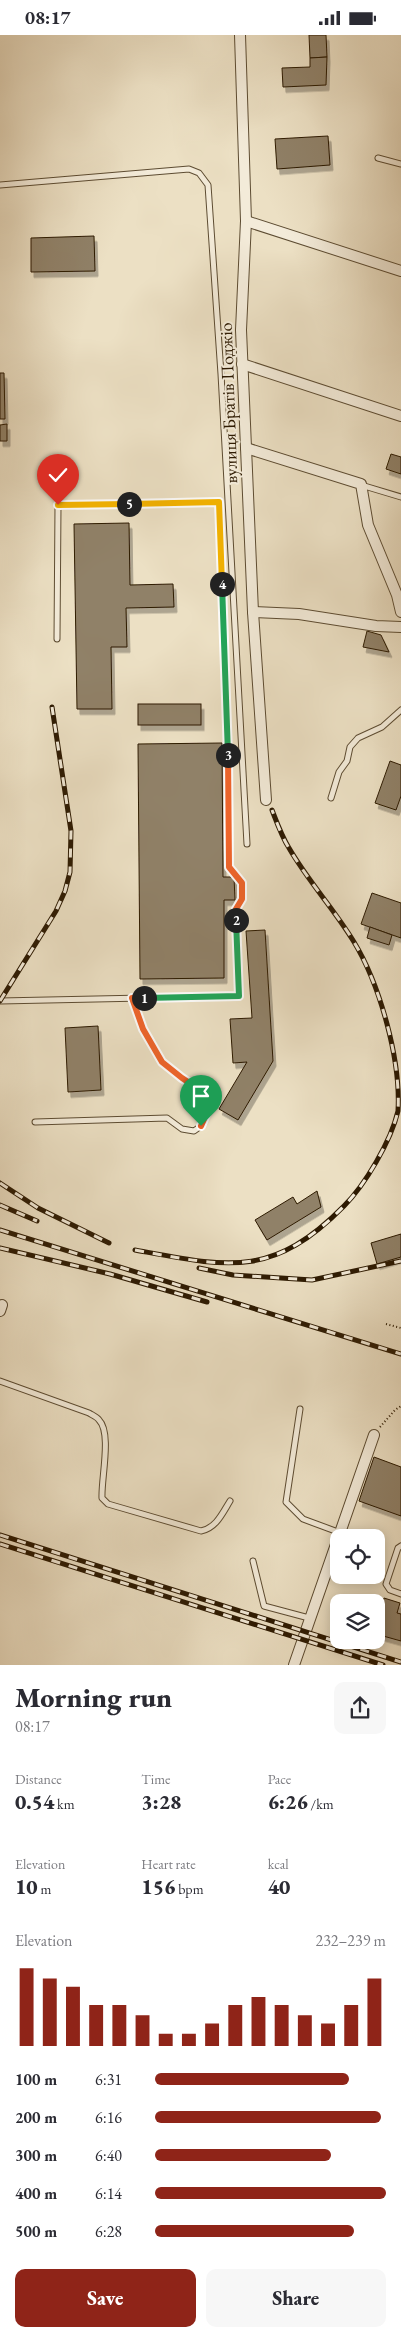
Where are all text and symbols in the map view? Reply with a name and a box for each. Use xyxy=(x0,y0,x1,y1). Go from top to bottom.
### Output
text: 08:17 xyxy=(25,5,71,30)
street label: вулиця Братів Поджіо xyxy=(214,322,242,484)
pin xyxy=(37,454,79,505)
icon: check xyxy=(44,461,72,489)
pin: 5 xyxy=(116,491,142,517)
text: 5 xyxy=(126,495,133,513)
pin: 4 xyxy=(210,571,234,597)
text: 4 xyxy=(219,575,226,593)
pin: 3 xyxy=(216,743,240,767)
text: 3 xyxy=(225,746,232,764)
pin: 2 xyxy=(224,907,248,933)
text: 2 xyxy=(233,911,240,929)
pin: 1 xyxy=(132,985,156,1011)
text: 1 xyxy=(141,989,148,1007)
pin xyxy=(180,1075,222,1126)
icon: arrive xyxy=(187,1082,215,1110)
map controls xyxy=(330,1529,385,1649)
button: locate xyxy=(330,1529,385,1584)
button: layers xyxy=(330,1594,385,1649)
text: Morning run xyxy=(15,1679,172,1715)
button: share xyxy=(334,1682,386,1734)
text: 08:17 xyxy=(15,1716,50,1737)
text: Distance xyxy=(15,1770,62,1788)
text: Time xyxy=(141,1770,171,1788)
text: Pace xyxy=(268,1770,291,1788)
text: 0.54 xyxy=(15,1788,54,1815)
text: 3:28 xyxy=(141,1788,181,1815)
text: 6:26 xyxy=(268,1788,308,1815)
text: km xyxy=(54,1795,75,1813)
text: /km xyxy=(308,1795,334,1813)
text: Elevation xyxy=(15,1855,65,1873)
text: Heart rate xyxy=(141,1855,196,1873)
text: kcal xyxy=(268,1855,289,1873)
text: 10 xyxy=(15,1873,38,1900)
text: 156 xyxy=(141,1873,175,1900)
text: 40 xyxy=(268,1873,290,1900)
text: m xyxy=(38,1880,51,1898)
text: bpm xyxy=(175,1880,204,1898)
text: Elevation xyxy=(15,1930,73,1951)
text: 232–239 m xyxy=(315,1930,386,1951)
text: 100 m xyxy=(15,2069,57,2090)
text: 6:31 xyxy=(95,2069,122,2090)
text: 200 m xyxy=(15,2107,57,2128)
text: 6:16 xyxy=(95,2107,122,2128)
text: 300 m xyxy=(15,2145,57,2166)
text: 6:40 xyxy=(95,2145,122,2166)
text: 400 m xyxy=(15,2183,57,2204)
text: 6:14 xyxy=(95,2183,122,2204)
text: 500 m xyxy=(15,2221,57,2242)
text: 6:28 xyxy=(95,2221,122,2242)
button: Save xyxy=(15,2269,196,2327)
button: Share xyxy=(206,2269,386,2327)

